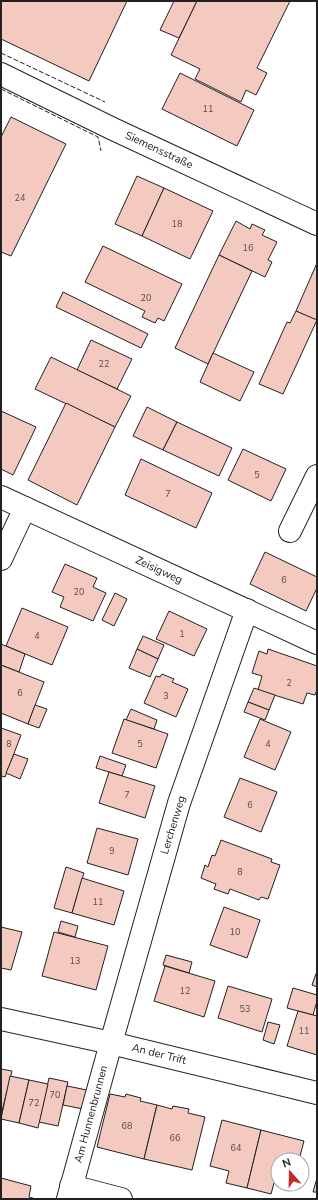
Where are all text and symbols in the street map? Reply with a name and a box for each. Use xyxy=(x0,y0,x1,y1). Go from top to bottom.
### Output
house number: 11 xyxy=(203,103,213,115)
street label: Siemensstraße xyxy=(123,128,196,172)
house number: 24 xyxy=(15,192,26,204)
house number: 18 xyxy=(172,218,182,230)
house number: 16 xyxy=(243,242,253,254)
house number: 20 xyxy=(141,292,151,304)
house number: 22 xyxy=(99,358,109,370)
house number: 5 xyxy=(254,469,260,481)
house number: 7 xyxy=(165,488,171,500)
street label: Zeisigweg xyxy=(133,553,185,587)
house number: 6 xyxy=(281,574,287,586)
house number: 20 xyxy=(74,586,84,598)
house number: 1 xyxy=(179,628,185,640)
house number: 4 xyxy=(34,630,40,642)
house number: 2 xyxy=(286,677,292,689)
house number: 6 xyxy=(17,687,23,699)
house number: 3 xyxy=(163,690,169,702)
house number: 8 xyxy=(6,738,12,750)
house number: 5 xyxy=(137,738,143,750)
house number: 4 xyxy=(265,738,271,750)
house number: 7 xyxy=(124,789,130,801)
street label: Lerchenweg xyxy=(157,794,189,856)
house number: 6 xyxy=(247,799,253,811)
house number: 9 xyxy=(109,845,115,857)
house number: 8 xyxy=(237,866,243,878)
house number: 11 xyxy=(93,896,103,908)
house number: 10 xyxy=(230,926,240,938)
house number: 13 xyxy=(70,955,80,967)
house number: 12 xyxy=(180,985,190,997)
house number: 53 xyxy=(240,1003,250,1015)
house number: 11 xyxy=(299,1025,309,1037)
street label: An der Trift xyxy=(130,1040,188,1068)
street label: Am Hunnenbrunnen xyxy=(71,1064,111,1164)
house number: 70 xyxy=(50,1089,60,1101)
house number: 72 xyxy=(29,1097,39,1109)
house number: 68 xyxy=(122,1120,132,1132)
house number: 66 xyxy=(170,1132,180,1144)
house number: 64 xyxy=(231,1142,242,1154)
north arrow xyxy=(270,1152,310,1192)
text: N xyxy=(280,1155,293,1172)

